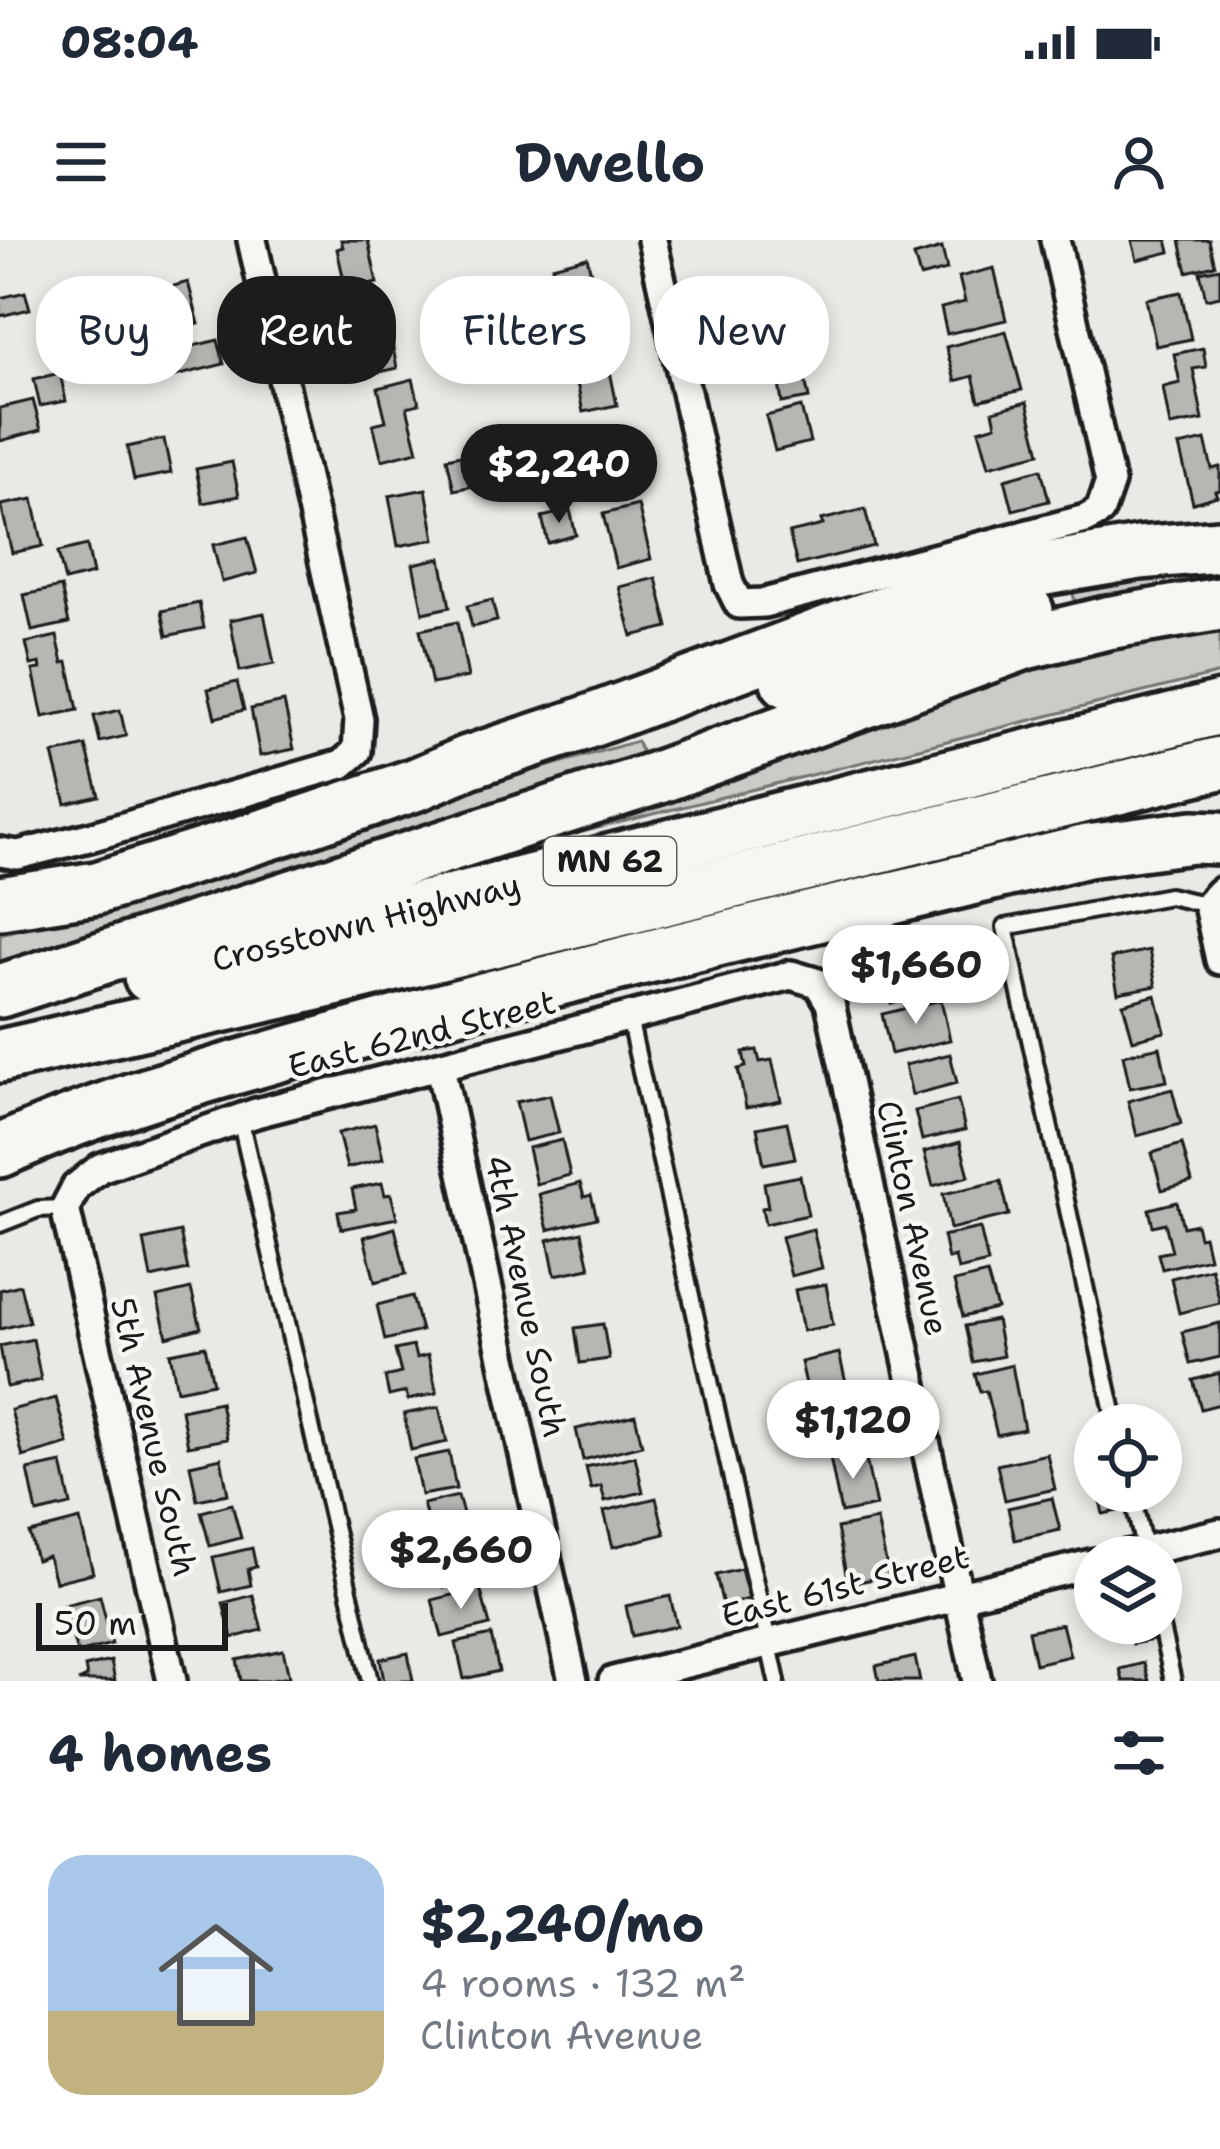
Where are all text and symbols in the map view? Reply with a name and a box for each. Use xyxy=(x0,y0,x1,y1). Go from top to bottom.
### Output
text: 08:04 xyxy=(60,12,199,72)
text: Dwello xyxy=(515,126,705,198)
icon: menu xyxy=(48,129,114,195)
icon: person xyxy=(1106,129,1172,195)
chip: Buy xyxy=(36,276,193,384)
chip: Rent xyxy=(217,276,396,384)
chip: Filters xyxy=(420,276,630,384)
chip: New xyxy=(654,276,829,384)
pin: $2,240 xyxy=(461,424,657,526)
text: $2,240 xyxy=(487,437,631,489)
road number: MN 62 xyxy=(544,837,676,885)
street label: Crosstown Highway xyxy=(207,862,525,982)
pin: $1,660 xyxy=(818,925,1014,1027)
text: $1,660 xyxy=(849,938,983,990)
street label: East 62nd Street xyxy=(284,979,560,1089)
street label: Clinton Avenue xyxy=(866,1096,960,1340)
street label: 4th Avenue South xyxy=(474,1151,578,1441)
street label: 5th Avenue South xyxy=(100,1293,208,1581)
pin: $1,120 xyxy=(755,1380,951,1482)
text: $1,120 xyxy=(794,1393,912,1445)
map controls xyxy=(1074,1404,1182,1644)
button: locate xyxy=(1074,1404,1182,1512)
pin: $2,660 xyxy=(363,1510,559,1612)
text: $2,660 xyxy=(389,1523,533,1575)
street label: East 61st Street xyxy=(717,1534,973,1638)
button: layers xyxy=(1074,1536,1182,1644)
scale bar xyxy=(36,1597,228,1650)
text: 50 m xyxy=(54,1601,137,1646)
text: 4 homes xyxy=(48,1719,272,1787)
icon: filters xyxy=(1106,1720,1172,1786)
text: $2,240/mo xyxy=(420,1889,705,1957)
icon: home xyxy=(144,1903,288,2047)
text: 4 rooms · 132 m² xyxy=(420,1957,746,2009)
text: Clinton Avenue xyxy=(420,2009,703,2061)

